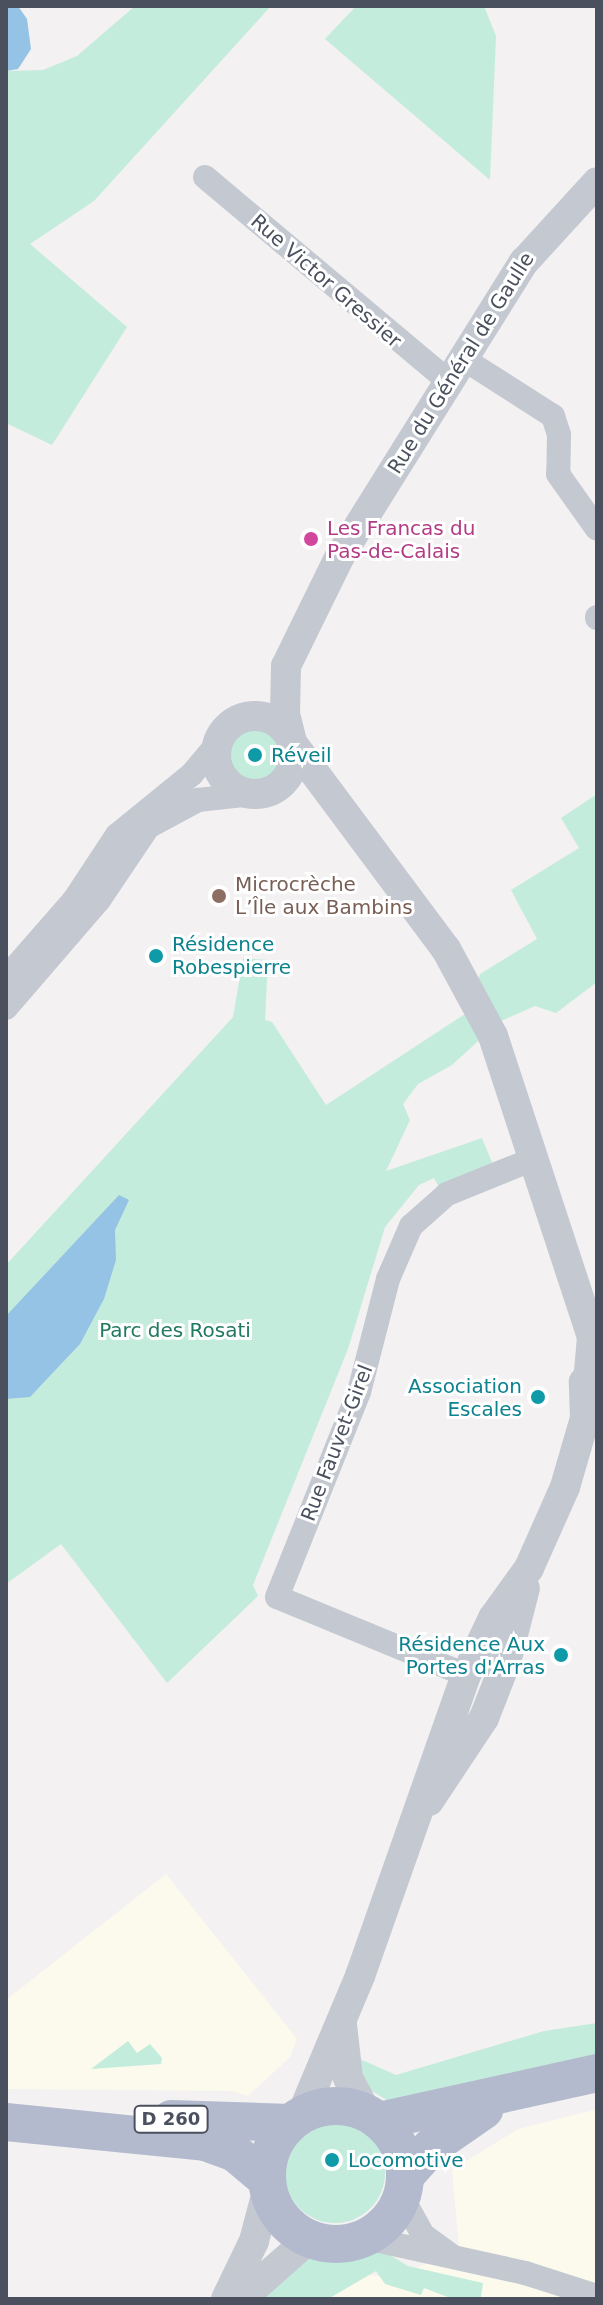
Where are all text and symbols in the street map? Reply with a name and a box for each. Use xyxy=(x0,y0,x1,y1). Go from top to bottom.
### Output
street label: Rue Victor Gressier xyxy=(246,209,406,353)
street label: Rue du Général de Gaulle xyxy=(383,248,539,478)
place label: Les Francas du Pas-de-Calais xyxy=(327,516,475,563)
marker: Les Francas du Pas-de-Calais xyxy=(302,530,320,548)
place label: Réveil xyxy=(271,743,332,767)
marker: Réveil xyxy=(246,746,264,764)
place label: Microcrèche L’Île aux Bambins xyxy=(235,872,413,919)
marker: Microcrèche L’Île aux Bambins xyxy=(210,887,228,905)
place label: Résidence Robespierre xyxy=(172,932,291,979)
marker: Résidence Robespierre xyxy=(147,947,165,965)
park label: Parc des Rosati xyxy=(99,1318,251,1342)
street label: Rue Fauvet-Girel xyxy=(296,1361,378,1525)
place label: Association Escales xyxy=(408,1374,522,1421)
marker: Association Escales xyxy=(529,1388,547,1406)
place label: Résidence Aux Portes d'Arras xyxy=(398,1632,545,1679)
marker: Résidence Aux Portes d'Arras xyxy=(552,1646,570,1664)
road number: D 260 xyxy=(133,2105,209,2133)
place label: Locomotive xyxy=(348,2148,464,2172)
marker: Locomotive xyxy=(323,2151,341,2169)

